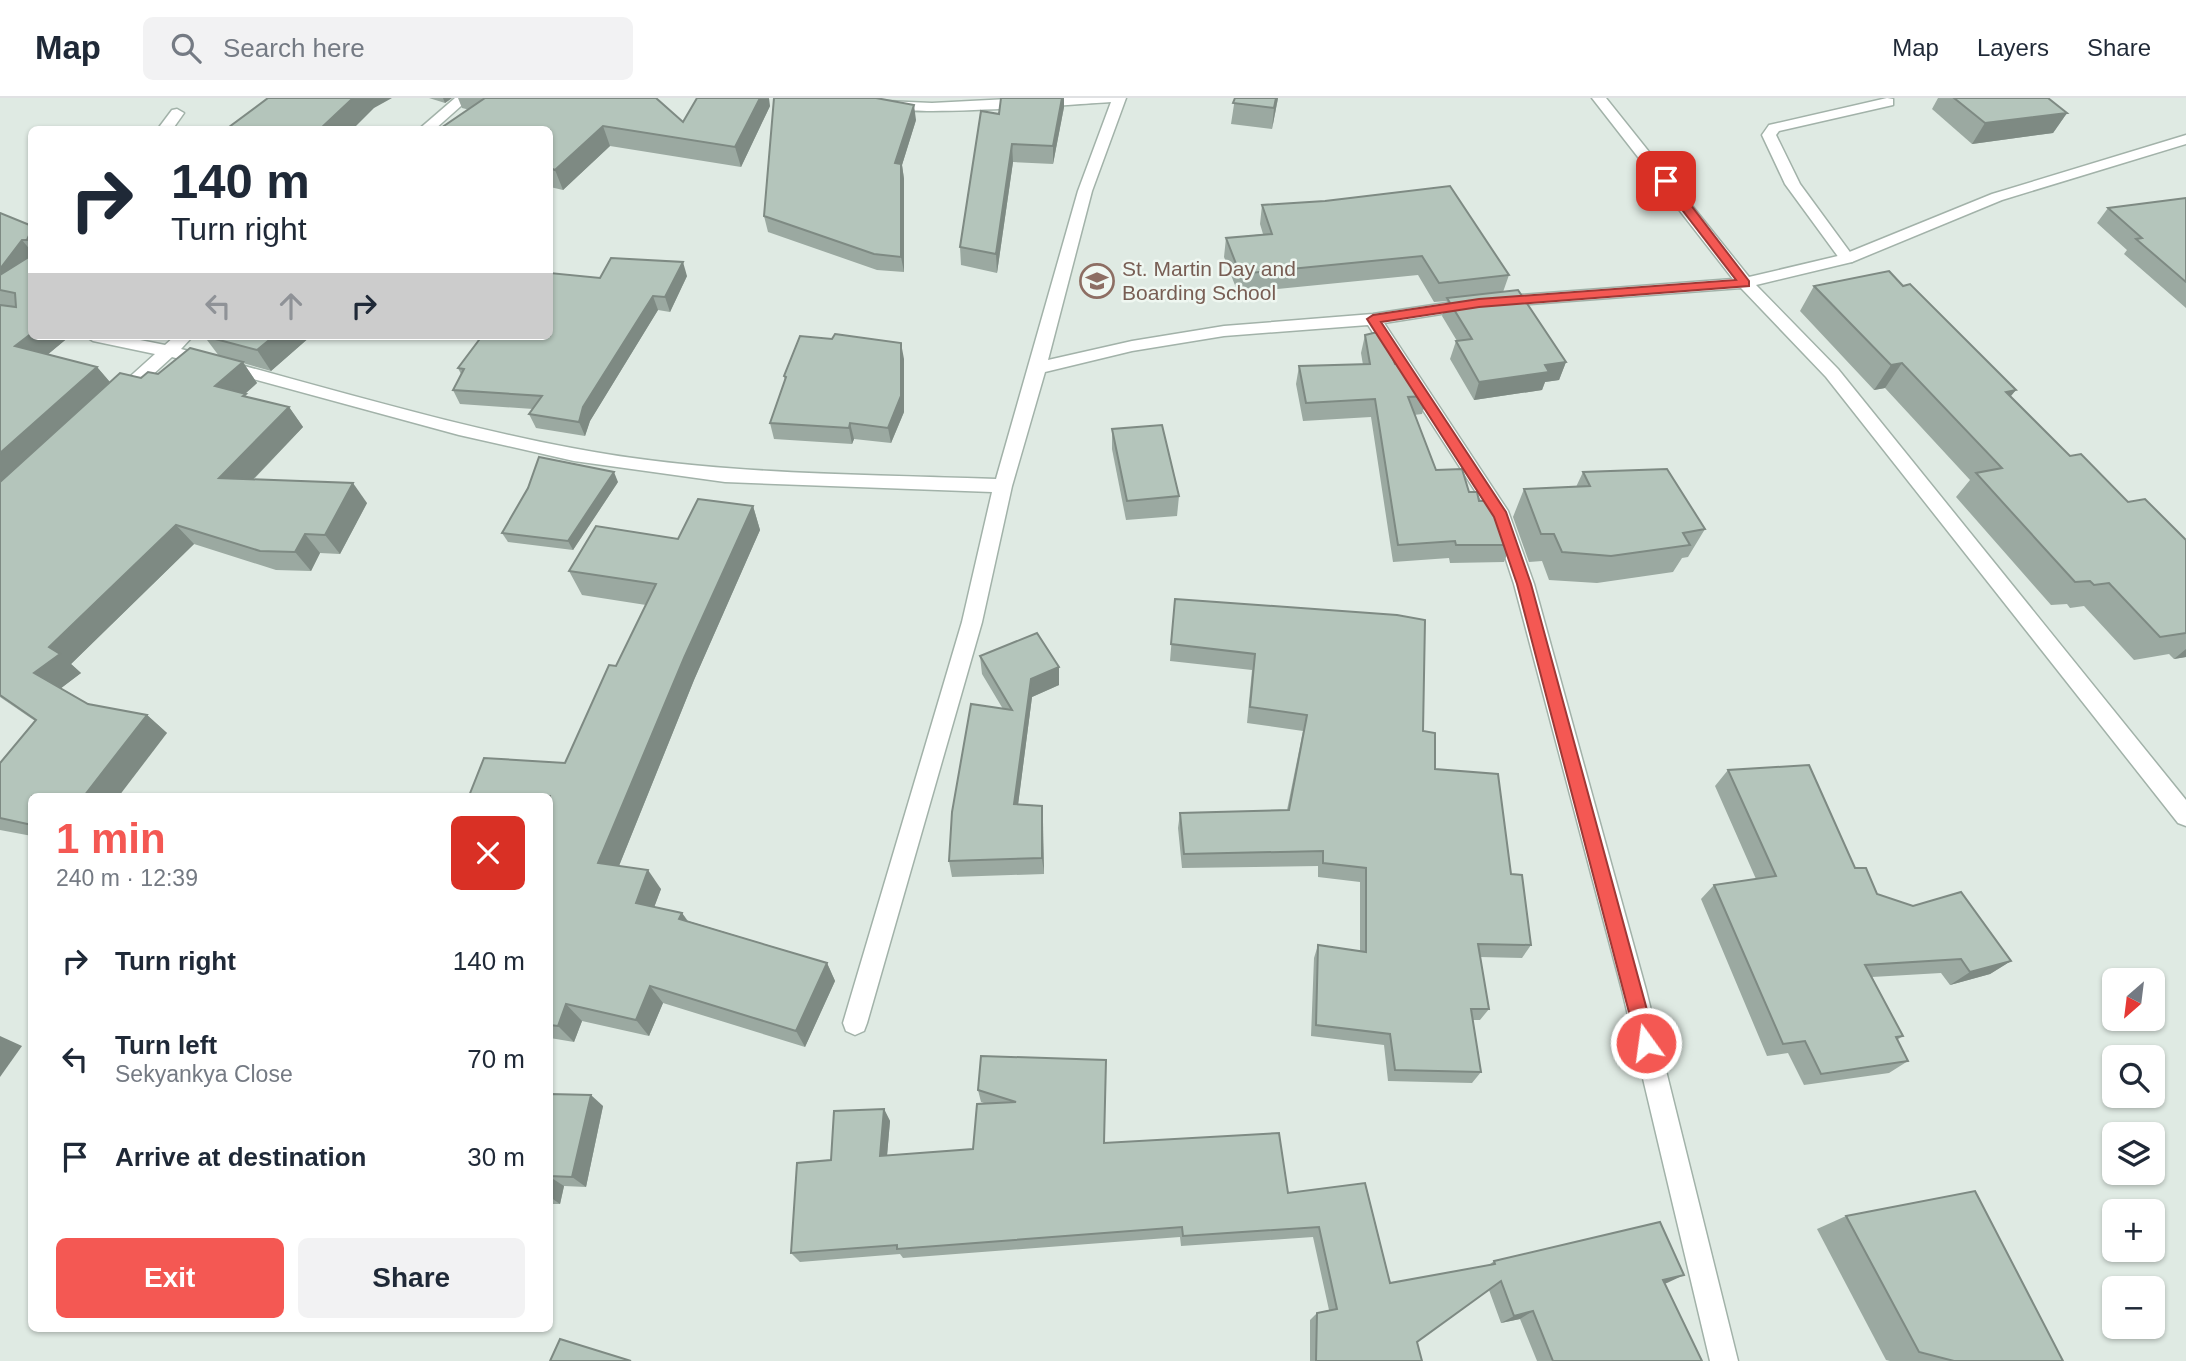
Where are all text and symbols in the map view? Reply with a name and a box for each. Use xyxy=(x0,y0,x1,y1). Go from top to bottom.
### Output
search box xyxy=(143,17,633,80)
text: Map xyxy=(35,29,101,66)
icon: search xyxy=(167,29,205,67)
text: Search here xyxy=(223,33,365,63)
text: Map xyxy=(1892,34,1939,61)
text: Layers xyxy=(1977,34,2049,61)
text: Share xyxy=(2087,34,2151,61)
pin xyxy=(1636,151,1696,211)
icon: right xyxy=(56,154,147,245)
text: 140 m xyxy=(171,154,310,208)
icon: arrive xyxy=(1647,162,1685,200)
text: Turn right xyxy=(171,211,307,247)
place label: St. Martin Day and Boarding School xyxy=(1122,257,1296,304)
school or university icon: St. Martin Day and Boarding School xyxy=(1078,262,1116,300)
icon: left xyxy=(199,287,237,325)
icon: ahead xyxy=(272,287,310,325)
icon: right xyxy=(345,287,383,325)
text: 1 min xyxy=(56,815,166,862)
button: close xyxy=(451,816,525,890)
text: 240 m · 12:39 xyxy=(56,865,198,891)
icon: right xyxy=(56,942,94,980)
text: Turn right xyxy=(115,946,236,976)
text: 140 m xyxy=(453,946,525,976)
north arrow xyxy=(2102,968,2165,1031)
map controls xyxy=(2102,968,2165,1339)
position arrow xyxy=(1609,1006,1683,1080)
text: Turn left xyxy=(115,1030,217,1060)
icon: left xyxy=(56,1040,94,1078)
text: 70 m xyxy=(467,1044,525,1074)
button: search xyxy=(2102,1045,2165,1108)
text: Sekyankya Close xyxy=(115,1061,293,1087)
button: layers xyxy=(2102,1122,2165,1185)
icon: arrive xyxy=(56,1138,94,1176)
text: Arrive at destination xyxy=(115,1142,366,1172)
text: 30 m xyxy=(467,1142,525,1172)
button: + xyxy=(2102,1199,2165,1262)
button: Exit xyxy=(56,1238,284,1318)
button: Share xyxy=(298,1238,525,1318)
button: − xyxy=(2102,1276,2165,1339)

